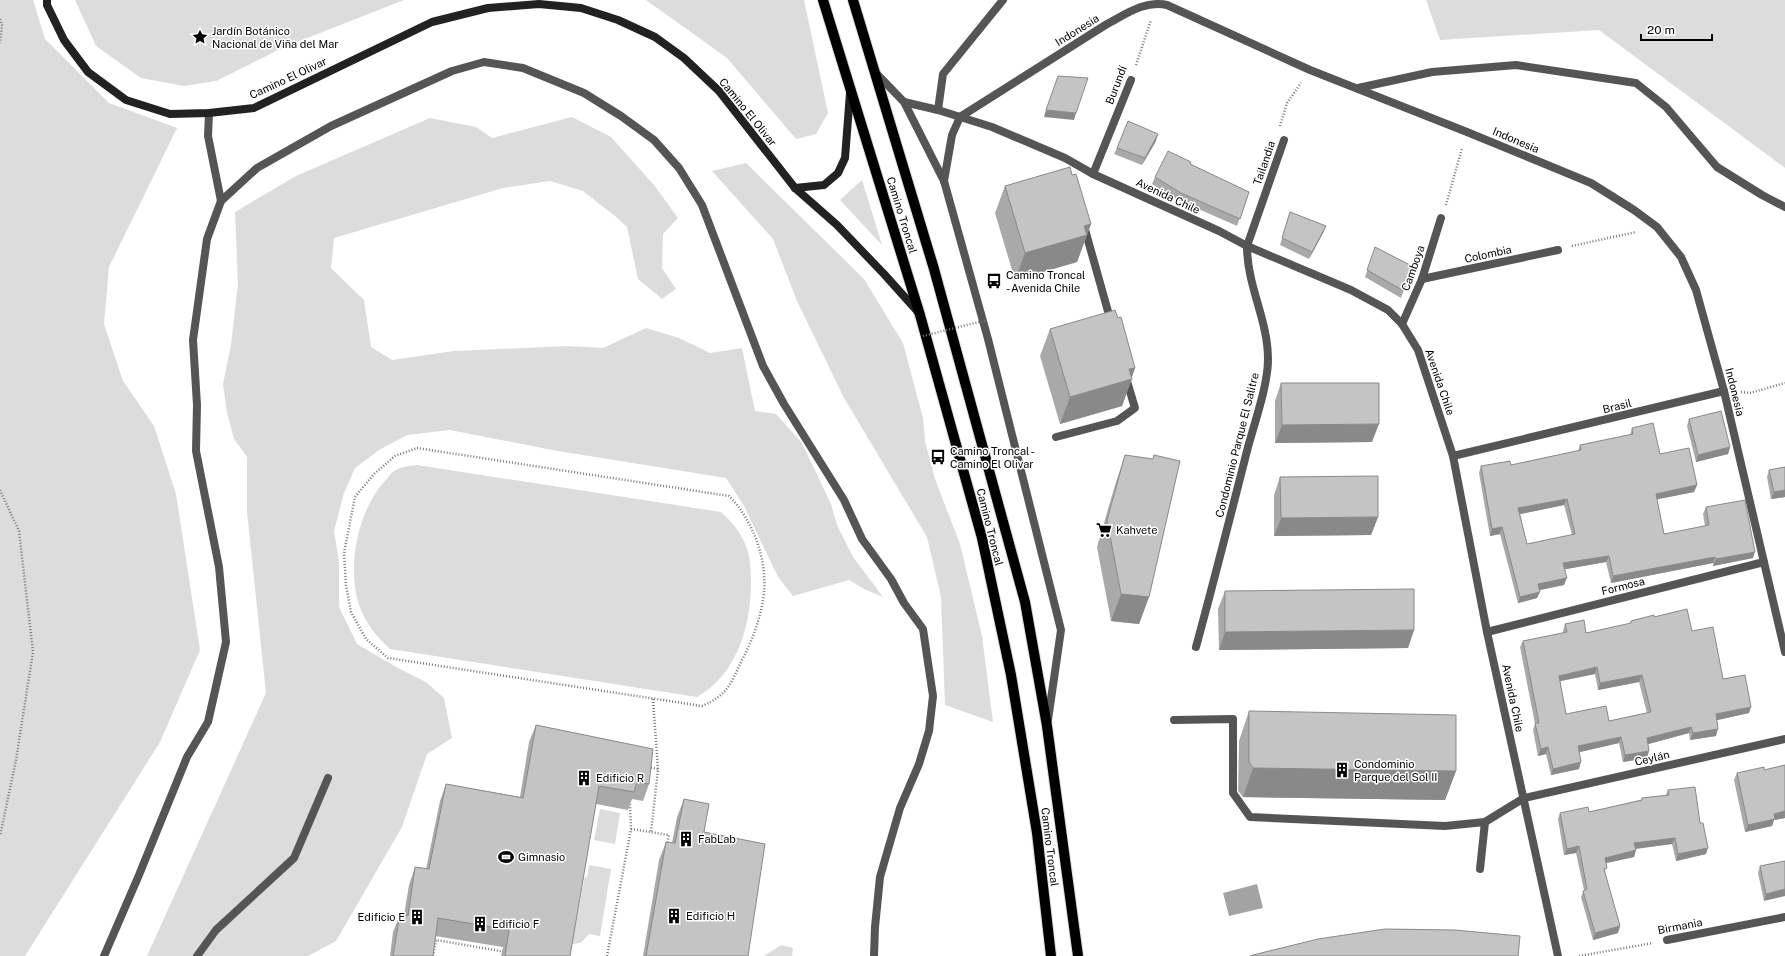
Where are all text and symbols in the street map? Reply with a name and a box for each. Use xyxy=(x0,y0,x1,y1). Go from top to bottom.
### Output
street label: Indonesia xyxy=(1053,12,1101,48)
scale bar xyxy=(1641,16,1712,42)
text: 20 m xyxy=(1647,23,1675,37)
place label: Jardín Botánico Nacional de Viña del Mar xyxy=(212,25,339,50)
place icon: Jardín Botánico Nacional de Viña del Mar xyxy=(191,28,209,46)
street label: Camino El Olivar xyxy=(248,55,328,101)
street label: Burundí xyxy=(1103,64,1129,106)
street label: Camino El Olivar xyxy=(717,76,779,148)
street label: Indonesia xyxy=(1491,125,1541,155)
street label: Tailandia xyxy=(1251,139,1277,187)
street label: Camino Troncal xyxy=(885,175,919,255)
street label: Avenida Chile xyxy=(1134,176,1202,216)
street label: Colombia xyxy=(1463,243,1513,265)
street label: Camboya xyxy=(1399,244,1427,292)
place label: Camino Troncal - Avenida Chile xyxy=(1006,269,1085,294)
bus stop icon: Camino Troncal - Avenida Chile xyxy=(985,272,1003,290)
street label: Avenida Chile xyxy=(1423,347,1457,417)
street label: Indonesia xyxy=(1723,367,1747,417)
street label: Condominio Parque El Salitre xyxy=(1213,371,1261,519)
street label: Brasil xyxy=(1601,397,1633,415)
place label: Camino Troncal - Camino El Olivar xyxy=(950,445,1035,470)
bus stop icon: Camino Troncal - Camino El Olivar xyxy=(929,448,947,466)
street label: Camino Troncal xyxy=(975,487,1005,567)
supermarket icon: Kahvete xyxy=(1095,521,1113,539)
place label: Kahvete xyxy=(1116,524,1157,536)
street label: Formosa xyxy=(1600,575,1646,597)
street label: Avenida Chile xyxy=(1500,663,1526,733)
street label: Ceylán xyxy=(1633,748,1671,768)
place label: Condominio Parque del Sol II xyxy=(1354,758,1437,783)
building icon: Condominio Parque del Sol II xyxy=(1333,761,1351,779)
building icon: Edificio R xyxy=(575,769,593,787)
place label: Edificio R xyxy=(596,772,644,784)
street label: Camino Troncal xyxy=(1039,807,1061,887)
building icon: FabLab xyxy=(677,830,695,848)
place label: FabLab xyxy=(698,833,736,845)
sports icon: Gimnasio xyxy=(497,848,515,866)
place label: Gimnasio xyxy=(518,851,565,863)
building icon: Edificio H xyxy=(665,907,683,925)
building icon: Edificio E xyxy=(408,908,426,926)
place label: Edificio H xyxy=(686,910,735,922)
place label: Edificio E xyxy=(358,911,405,923)
building icon: Edificio F xyxy=(471,915,489,933)
street label: Birmania xyxy=(1657,916,1703,936)
place label: Edificio F xyxy=(492,918,539,930)

